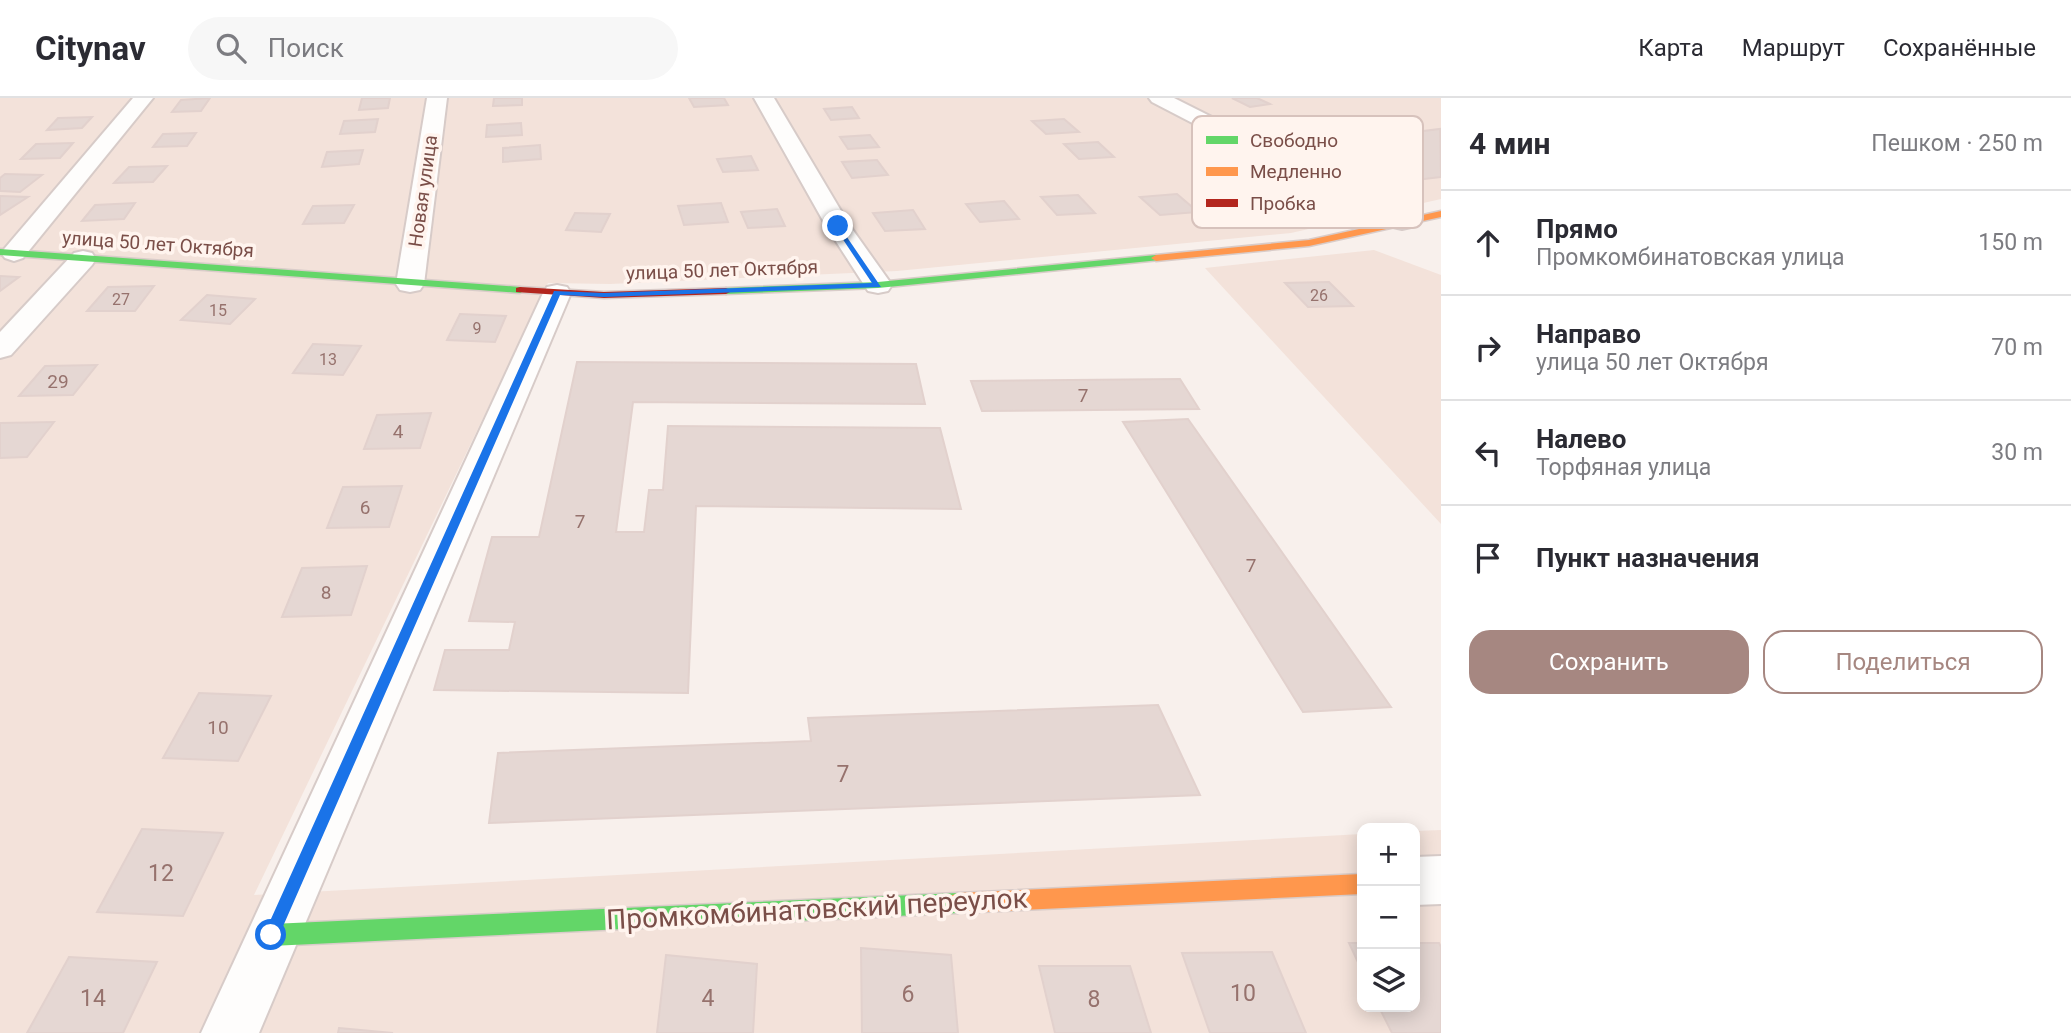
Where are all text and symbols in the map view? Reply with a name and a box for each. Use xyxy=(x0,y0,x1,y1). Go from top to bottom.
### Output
search box xyxy=(188,17,678,80)
text: Citynav xyxy=(35,29,146,68)
icon: search xyxy=(212,29,250,67)
text: Поиск xyxy=(268,33,344,63)
text: Карта xyxy=(1638,34,1704,62)
text: Маршрут xyxy=(1742,34,1845,62)
text: Сохранённые xyxy=(1883,34,2036,62)
legend xyxy=(1192,116,1423,228)
text: 4 мин xyxy=(1469,126,1550,161)
text: Свободно xyxy=(1250,129,1338,152)
text: Пешком · 250 m xyxy=(1871,130,2043,157)
street label: Новая улица xyxy=(404,134,442,248)
text: Медленно xyxy=(1250,160,1342,183)
text: Пробка xyxy=(1250,192,1316,215)
route end xyxy=(822,210,853,241)
text: Прямо xyxy=(1536,214,1618,244)
icon: ahead xyxy=(1469,224,1507,262)
street label: улица 50 лет Октября xyxy=(61,226,255,262)
text: 150 m xyxy=(1978,229,2043,256)
text: Промкомбинатовская улица xyxy=(1536,244,1845,271)
street label: улица 50 лет Октября xyxy=(626,255,818,285)
house number: 26 xyxy=(1310,286,1328,305)
house number: 27 xyxy=(112,290,130,309)
house number: 15 xyxy=(209,301,227,320)
house number: 9 xyxy=(473,319,482,338)
text: Направо xyxy=(1536,319,1641,349)
icon: right xyxy=(1469,329,1507,367)
text: 70 m xyxy=(1991,334,2043,361)
text: улица 50 лет Октября xyxy=(1536,349,1769,376)
house number: 13 xyxy=(319,350,337,369)
house number: 29 xyxy=(47,370,69,393)
house number: 7 xyxy=(1078,384,1088,407)
house number: 4 xyxy=(393,420,404,443)
text: Налево xyxy=(1536,424,1626,454)
icon: left xyxy=(1469,434,1507,472)
text: 30 m xyxy=(1991,439,2043,466)
text: Торфяная улица xyxy=(1536,454,1711,481)
house number: 6 xyxy=(360,496,370,519)
house number: 7 xyxy=(575,510,585,533)
icon: arrive xyxy=(1469,539,1507,577)
text: Пункт назначения xyxy=(1536,543,1760,573)
house number: 7 xyxy=(1246,554,1256,577)
house number: 8 xyxy=(321,581,331,604)
button: Сохранить xyxy=(1469,630,1749,694)
button: Поделиться xyxy=(1763,630,2043,694)
house number: 10 xyxy=(207,716,229,739)
house number: 7 xyxy=(837,761,849,788)
map controls xyxy=(1357,823,1420,1012)
button: + xyxy=(1357,823,1420,886)
house number: 12 xyxy=(148,860,174,887)
street label: Промкомбинатовский переулок xyxy=(605,881,1029,937)
button: − xyxy=(1357,886,1420,949)
route start xyxy=(255,919,286,950)
button: layers xyxy=(1357,949,1420,1012)
house number: 10 xyxy=(1230,980,1256,1007)
house number: 6 xyxy=(902,981,914,1008)
house number: 14 xyxy=(80,985,106,1012)
house number: 4 xyxy=(702,985,715,1012)
house number: 8 xyxy=(1088,986,1100,1013)

